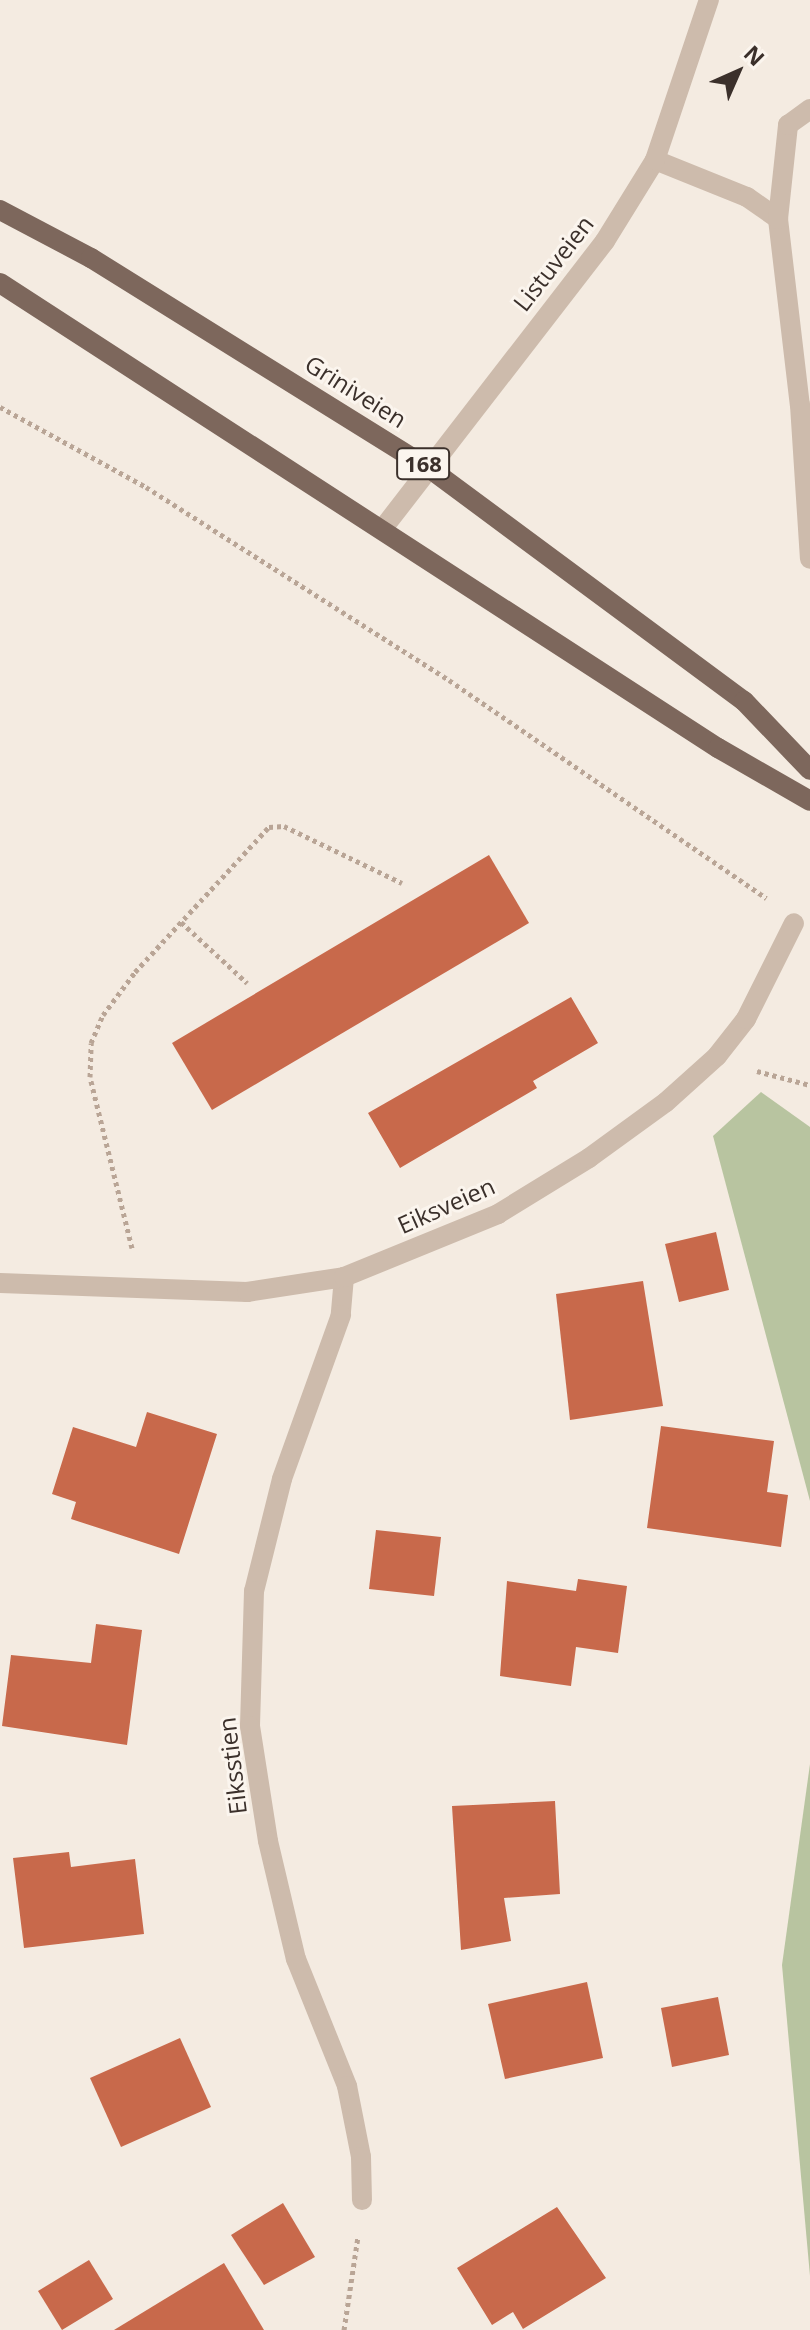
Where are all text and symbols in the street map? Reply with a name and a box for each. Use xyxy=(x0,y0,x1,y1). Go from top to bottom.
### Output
north arrow xyxy=(698,32,778,112)
text: N xyxy=(738,38,772,72)
street label: Listuveien xyxy=(507,210,599,316)
street label: Griniveien xyxy=(300,349,412,433)
road number: 168 xyxy=(395,446,451,482)
street label: Eiksveien xyxy=(393,1171,499,1239)
street label: Eiksstien xyxy=(212,1716,252,1816)

